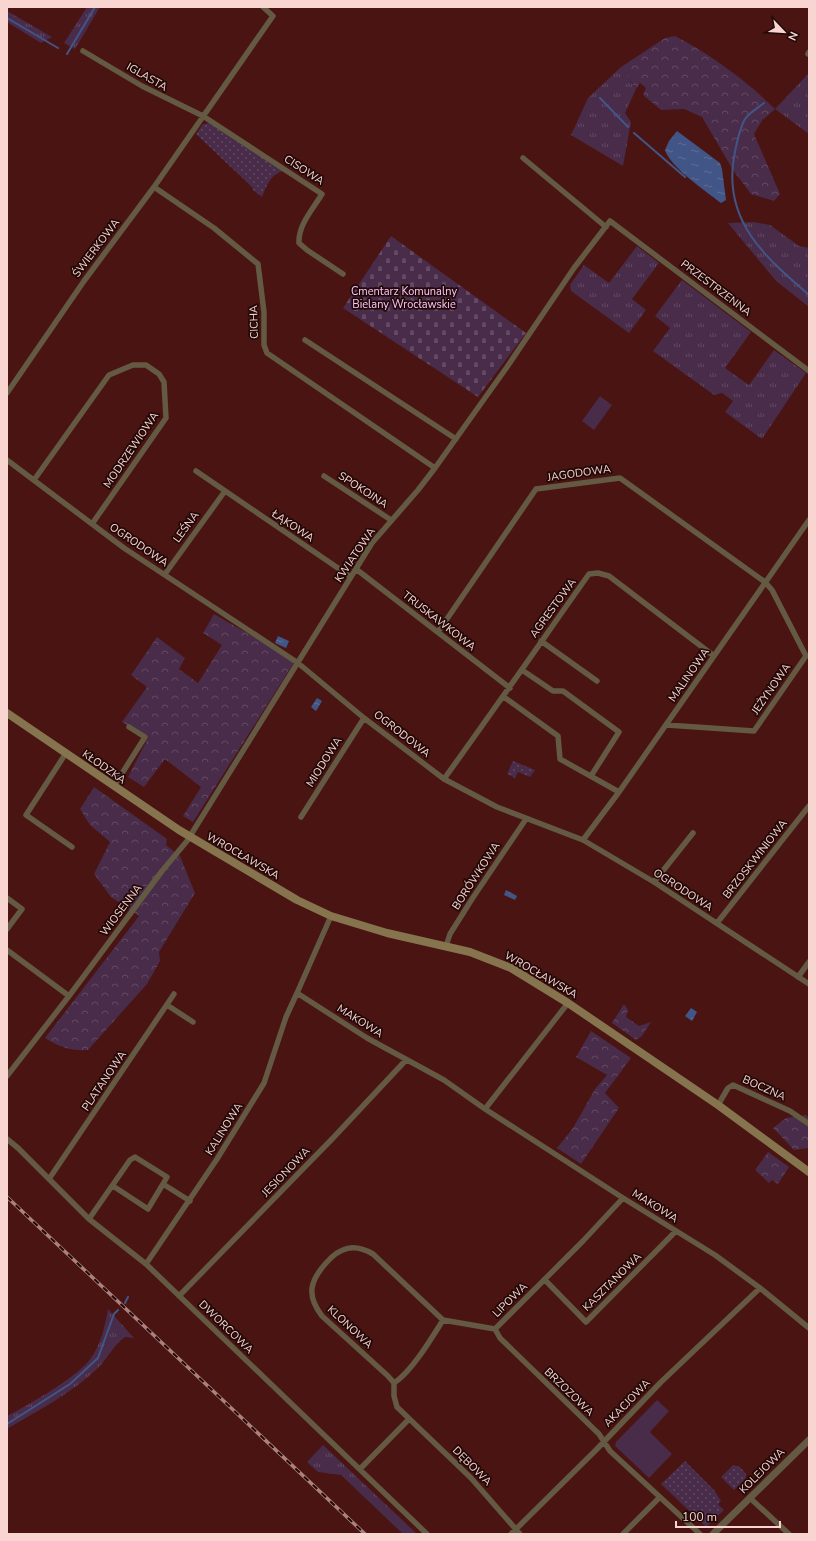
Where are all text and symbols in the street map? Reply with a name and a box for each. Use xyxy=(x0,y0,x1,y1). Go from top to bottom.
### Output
north arrow xyxy=(764,12,804,52)
text: N xyxy=(784,29,801,43)
street label: IGLASTA xyxy=(124,59,170,95)
street label: CISOWA xyxy=(281,152,327,188)
street label: ŚWIERKOWA xyxy=(68,215,123,280)
street label: PRZESTRZENNA xyxy=(678,256,754,320)
park label: Cmentarz Komunalny Bielany Wrocławskie xyxy=(351,284,457,312)
street label: CICHA xyxy=(246,305,262,339)
street label: MODRZEWIOWA xyxy=(100,409,162,491)
street label: JAGODOWA xyxy=(545,461,612,485)
street label: SPOKOJNA xyxy=(335,468,391,512)
street label: ŁĄKOWA xyxy=(268,506,317,546)
street label: LEŚNA xyxy=(169,508,202,546)
street label: OGRODOWA xyxy=(107,520,171,570)
street label: KWIATOWA xyxy=(331,525,379,585)
street label: AGRESTOWA xyxy=(526,575,580,641)
street label: TRUSKAWKOWA xyxy=(399,588,479,654)
street label: MALINOWA xyxy=(665,645,713,705)
street label: JEŻYNOWA xyxy=(747,660,794,718)
street label: OGRODOWA xyxy=(371,707,433,761)
street label: MIODOWA xyxy=(303,734,345,790)
street label: KŁODZKA xyxy=(79,747,129,787)
street label: BRZOSKWINIOWA xyxy=(719,816,791,902)
street label: WROCŁAWSKA xyxy=(204,829,282,883)
street label: BORÓWKOWA xyxy=(448,839,504,913)
street label: OGRODOWA xyxy=(650,865,716,915)
street label: WIOSENNA xyxy=(97,881,145,939)
street label: WROCŁAWSKA xyxy=(502,948,580,1002)
street label: MAKOWA xyxy=(334,1001,386,1041)
street label: PLATANOWA xyxy=(78,1048,130,1114)
street label: BOCZNA xyxy=(740,1072,788,1104)
street label: KALINOWA xyxy=(202,1100,246,1158)
street label: JESIONOWA xyxy=(258,1144,314,1201)
street label: MAKOWA xyxy=(629,1186,681,1226)
street label: KASZTANOWA xyxy=(579,1249,645,1315)
street label: LIPOWA xyxy=(489,1279,531,1321)
street label: DWORCOWA xyxy=(195,1297,257,1357)
street label: KLONOWA xyxy=(324,1302,376,1352)
street label: BRZOZOWA xyxy=(541,1365,597,1419)
street label: AKACJOWA xyxy=(600,1376,654,1430)
street label: DĘBOWA xyxy=(449,1443,495,1489)
street label: KOLEJOWA xyxy=(736,1445,788,1497)
scale bar xyxy=(676,1503,780,1529)
text: 100 m xyxy=(682,1509,717,1525)

